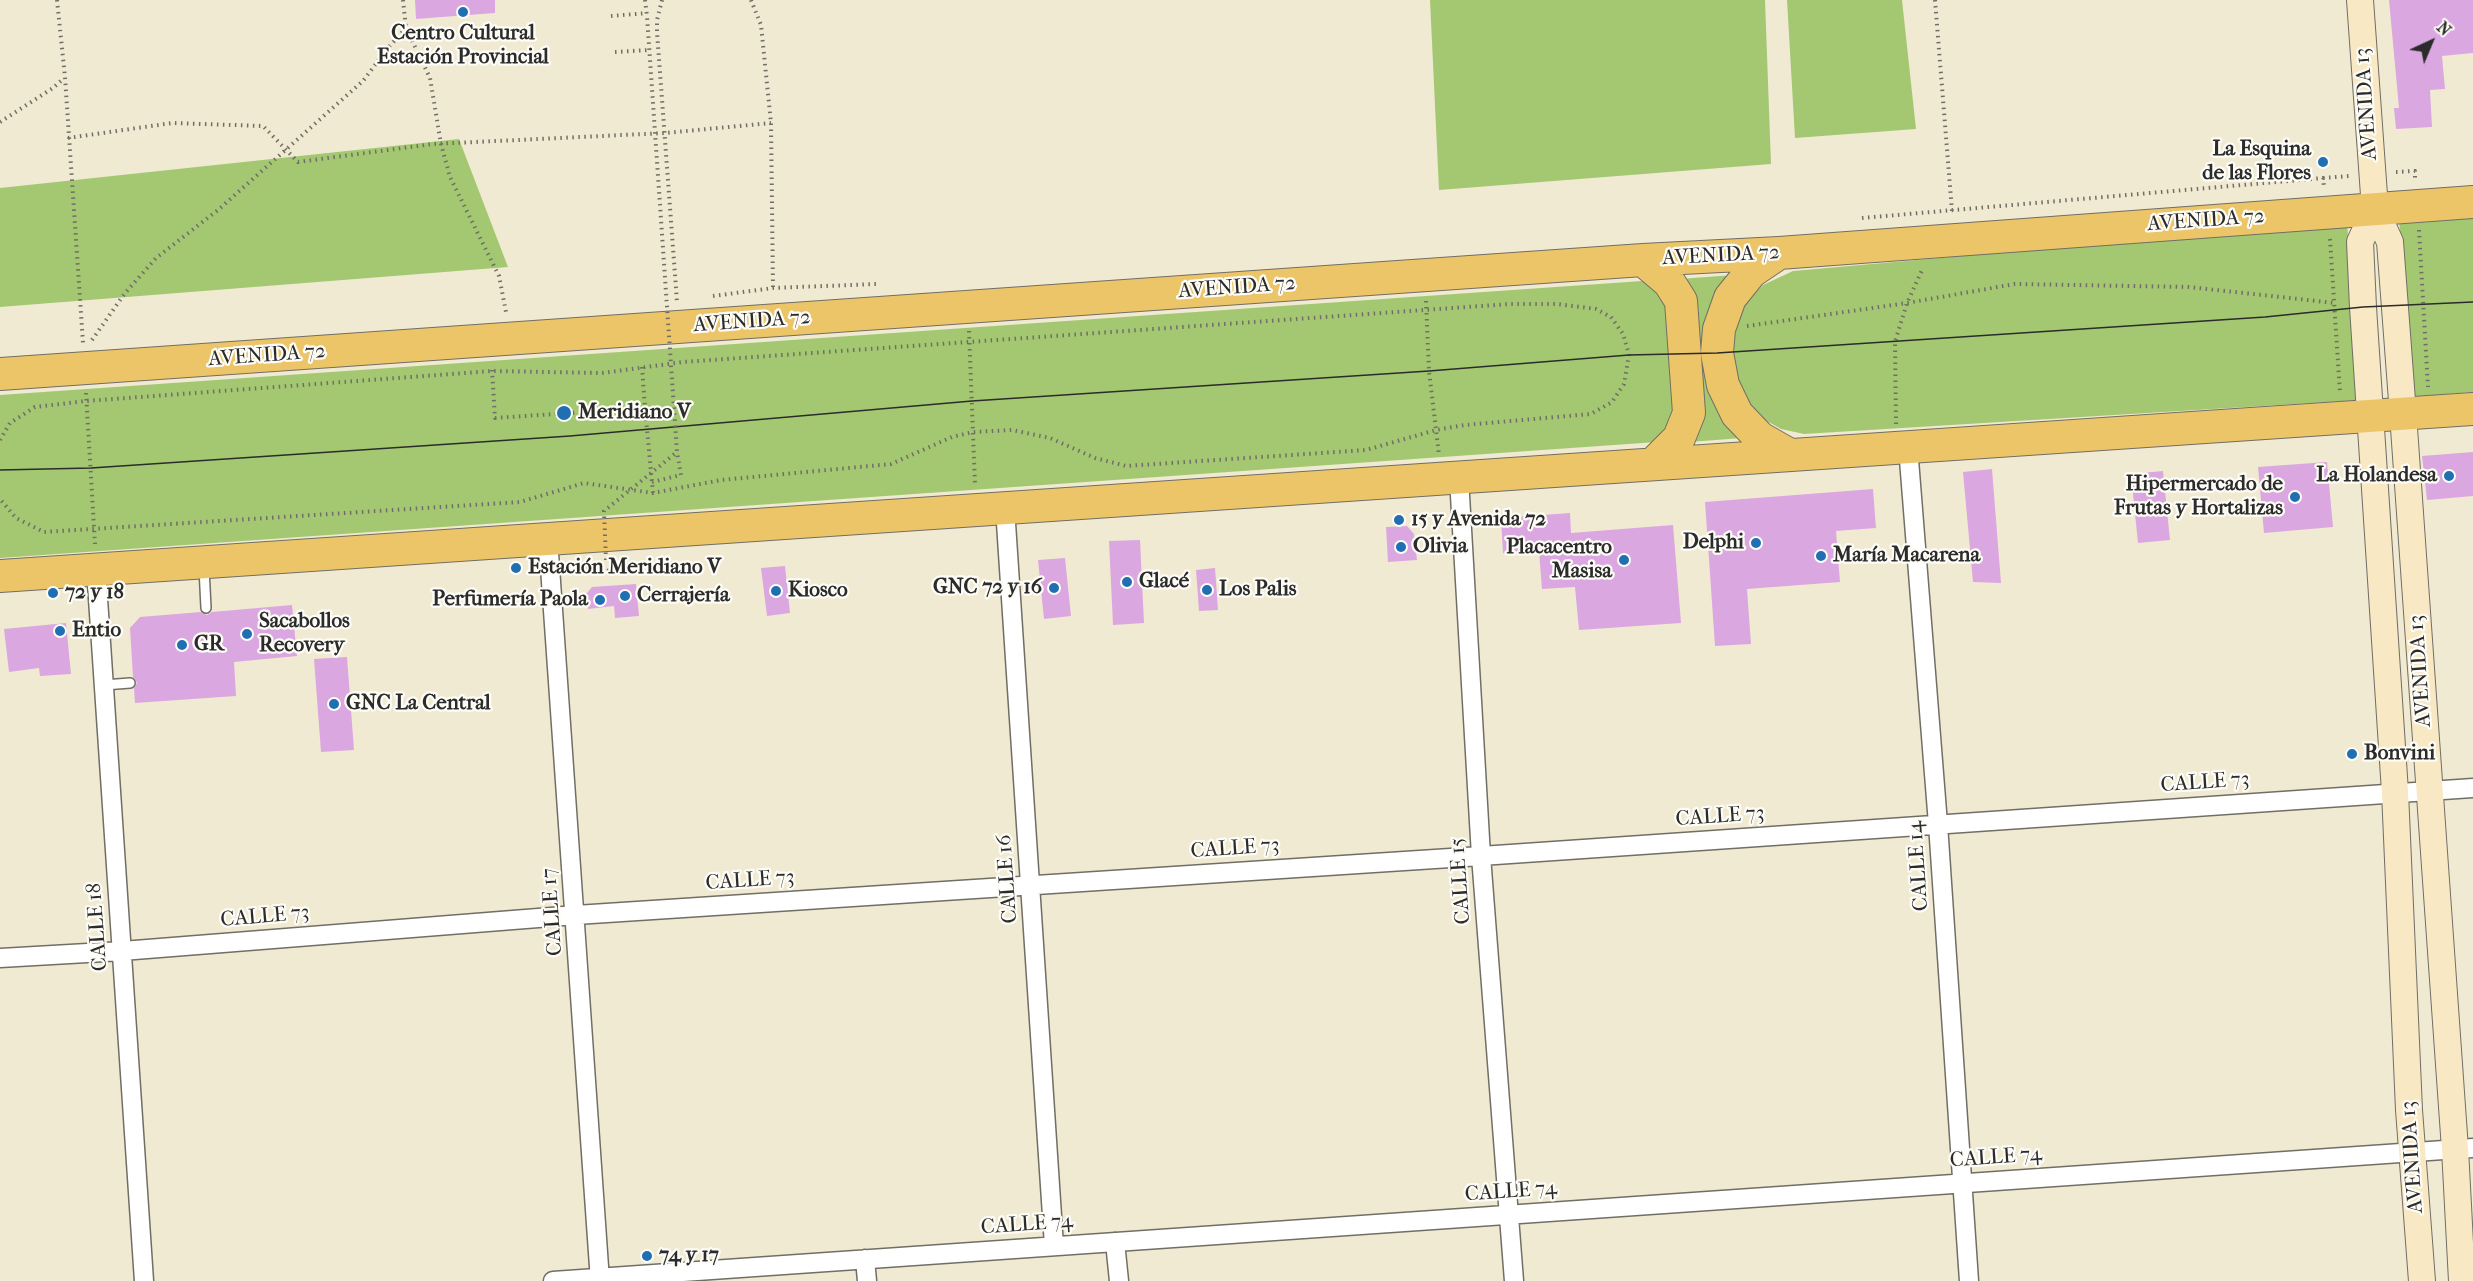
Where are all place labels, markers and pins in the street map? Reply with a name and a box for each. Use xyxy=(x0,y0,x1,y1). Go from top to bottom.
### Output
marker: Centro Cultural Estación Provincial xyxy=(456,5,470,19)
place label: Centro Cultural Estación Provincial xyxy=(377,21,549,71)
place label: La Esquina de las Flores xyxy=(2202,137,2311,187)
marker: La Esquina de las Flores xyxy=(2316,155,2330,169)
place label: Meridiano V xyxy=(578,400,691,426)
marker: Meridiano V xyxy=(555,404,573,422)
place label: La Holandesa xyxy=(2316,463,2437,489)
marker: La Holandesa xyxy=(2442,469,2456,483)
place label: Hipermercado de Frutas y Hortalizas xyxy=(2114,472,2283,522)
marker: Hipermercado de Frutas y Hortalizas xyxy=(2288,490,2302,504)
place label: 15 y Avenida 72 xyxy=(1411,507,1546,533)
marker: 15 y Avenida 72 xyxy=(1392,513,1406,527)
place label: Delphi xyxy=(1683,530,1744,556)
place label: Olivia xyxy=(1413,534,1468,560)
place label: Placacentro Masisa xyxy=(1506,535,1612,585)
marker: Delphi xyxy=(1749,536,1763,550)
marker: Olivia xyxy=(1394,540,1408,554)
place label: María Macarena xyxy=(1833,543,1980,569)
marker: María Macarena xyxy=(1814,549,1828,563)
marker: Placacentro Masisa xyxy=(1617,553,1631,567)
place label: Estación Meridiano V xyxy=(528,555,721,581)
marker: Estación Meridiano V xyxy=(509,561,523,575)
place label: Glacé xyxy=(1139,569,1189,595)
place label: GNC 72 y 16 xyxy=(933,575,1042,601)
marker: Glacé xyxy=(1120,575,1134,589)
place label: Los Palis xyxy=(1219,577,1297,603)
place label: Kiosco xyxy=(788,578,848,604)
place label: 72 y 18 xyxy=(65,580,124,606)
marker: GNC 72 y 16 xyxy=(1047,581,1061,595)
place label: Cerrajería xyxy=(637,583,730,609)
marker: Los Palis xyxy=(1200,583,1214,597)
marker: Kiosco xyxy=(769,584,783,598)
marker: 72 y 18 xyxy=(46,586,60,600)
place label: Perfumería Paola xyxy=(432,587,588,613)
marker: Cerrajería xyxy=(618,589,632,603)
marker: Perfumería Paola xyxy=(593,593,607,607)
place label: Sacabollos Recovery xyxy=(259,609,350,659)
place label: Entio xyxy=(72,618,121,644)
marker: Entio xyxy=(53,624,67,638)
marker: Sacabollos Recovery xyxy=(240,627,254,641)
place label: GR xyxy=(194,632,224,658)
marker: GR xyxy=(175,638,189,652)
place label: GNC La Central xyxy=(346,691,491,717)
marker: GNC La Central xyxy=(327,697,341,711)
place label: Bonvini xyxy=(2364,741,2435,767)
marker: Bonvini xyxy=(2345,747,2359,761)
place label: 74 y 17 xyxy=(659,1243,719,1269)
marker: 74 y 17 xyxy=(640,1249,654,1263)

